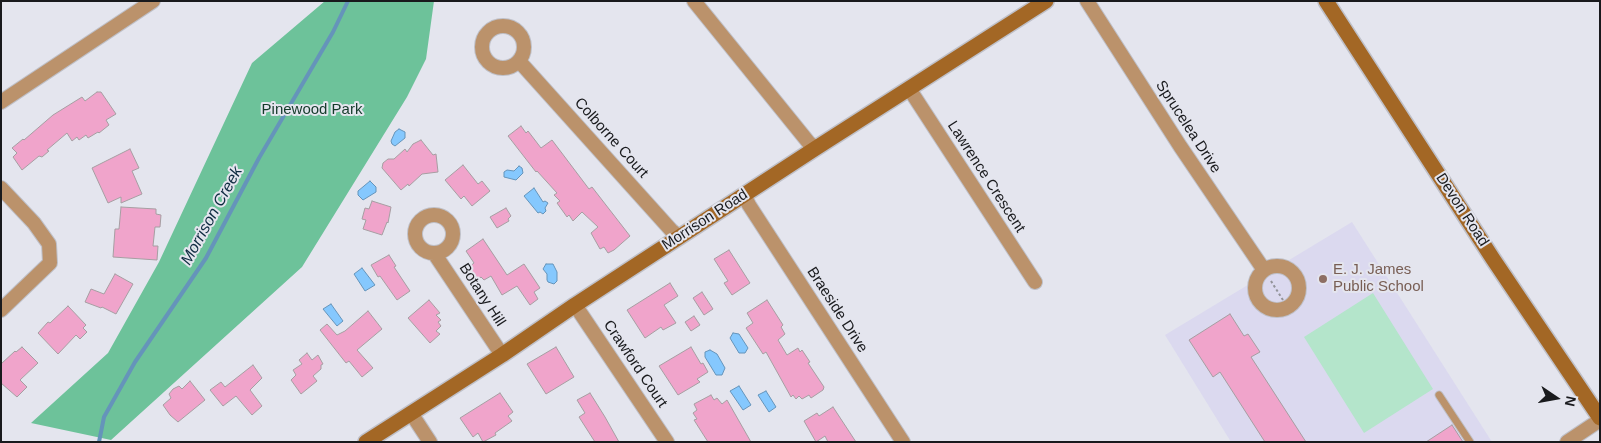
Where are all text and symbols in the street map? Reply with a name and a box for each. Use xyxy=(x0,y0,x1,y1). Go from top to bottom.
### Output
street label: Sprucelea Drive xyxy=(1151,77,1225,177)
street label: Colborne Court xyxy=(570,94,652,182)
park label: Pinewood Park xyxy=(262,101,362,119)
street label: Lawrence Crescent xyxy=(943,118,1029,236)
water label: Morrison Creek xyxy=(177,164,247,268)
street label: Devon Road xyxy=(1432,170,1492,250)
street label: Morrison Road xyxy=(659,186,751,254)
street label: Botany Hill xyxy=(455,260,509,330)
place label: E. J. James Public School xyxy=(1333,261,1424,296)
street label: Braeside Drive xyxy=(803,264,871,356)
marker: E. J. James Public School xyxy=(1317,273,1329,285)
street label: Crawford Court xyxy=(599,317,671,411)
north arrow xyxy=(1531,373,1581,423)
text: N xyxy=(1562,395,1580,408)

